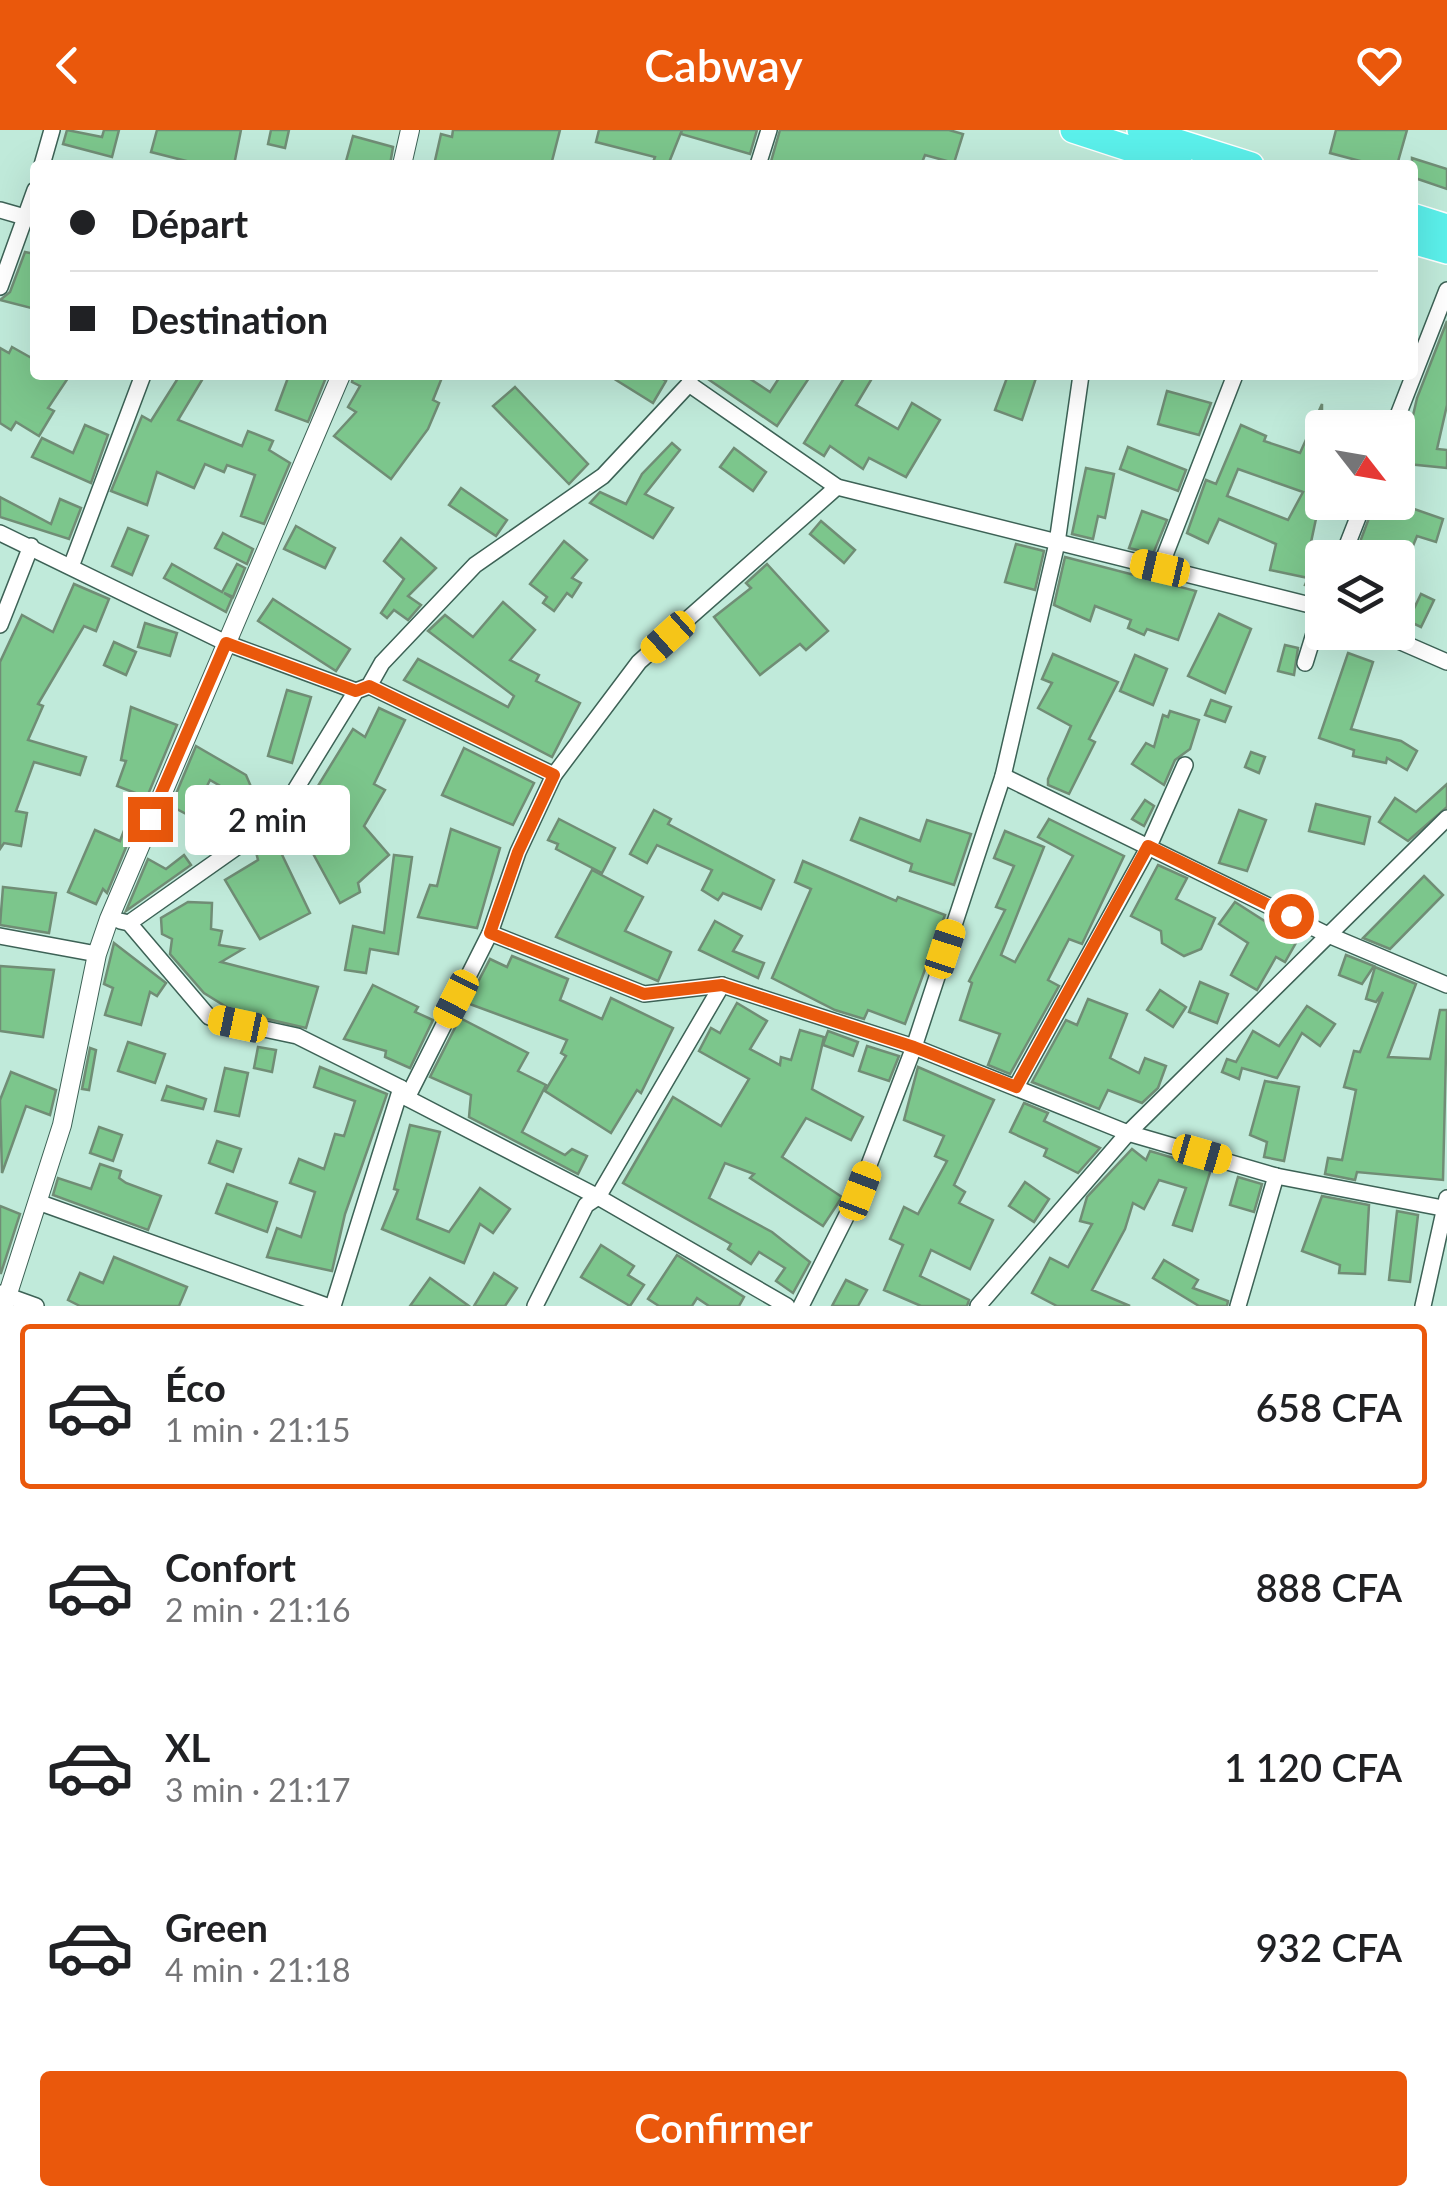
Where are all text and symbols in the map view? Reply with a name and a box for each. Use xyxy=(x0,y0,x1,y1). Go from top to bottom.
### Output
icon: back xyxy=(40,38,95,93)
text: Cabway xyxy=(644,38,803,92)
icon: heart xyxy=(1352,38,1407,93)
text: Départ xyxy=(130,200,248,246)
text: Destination xyxy=(130,296,328,342)
north arrow xyxy=(1305,410,1415,520)
map controls xyxy=(1305,410,1415,650)
button: layers xyxy=(1305,540,1415,650)
car xyxy=(1127,547,1193,589)
car xyxy=(636,606,700,668)
callout: 2 min xyxy=(185,784,350,854)
route end xyxy=(128,797,173,842)
text: 2 min xyxy=(228,800,307,839)
route start xyxy=(1269,894,1314,939)
car xyxy=(921,916,969,982)
car xyxy=(429,965,483,1033)
car xyxy=(206,1003,270,1045)
car xyxy=(1169,1131,1235,1177)
car xyxy=(835,1158,885,1224)
icon: car xyxy=(45,1362,135,1452)
text: Éco xyxy=(165,1364,226,1410)
text: 658 CFA xyxy=(1256,1384,1402,1430)
text: 1 min · 21:15 xyxy=(165,1410,351,1449)
icon: car xyxy=(45,1542,135,1632)
text: Confort xyxy=(165,1544,296,1590)
text: 888 CFA xyxy=(1256,1564,1402,1610)
text: 2 min · 21:16 xyxy=(165,1590,351,1629)
icon: car xyxy=(45,1722,135,1812)
text: XL xyxy=(165,1724,210,1770)
text: 1 120 CFA xyxy=(1224,1744,1402,1790)
text: 3 min · 21:17 xyxy=(165,1770,351,1809)
icon: car xyxy=(45,1902,135,1992)
text: Green xyxy=(165,1904,268,1950)
text: 932 CFA xyxy=(1256,1924,1402,1970)
text: 4 min · 21:18 xyxy=(165,1950,351,1989)
button: Confirmer xyxy=(40,2071,1407,2186)

